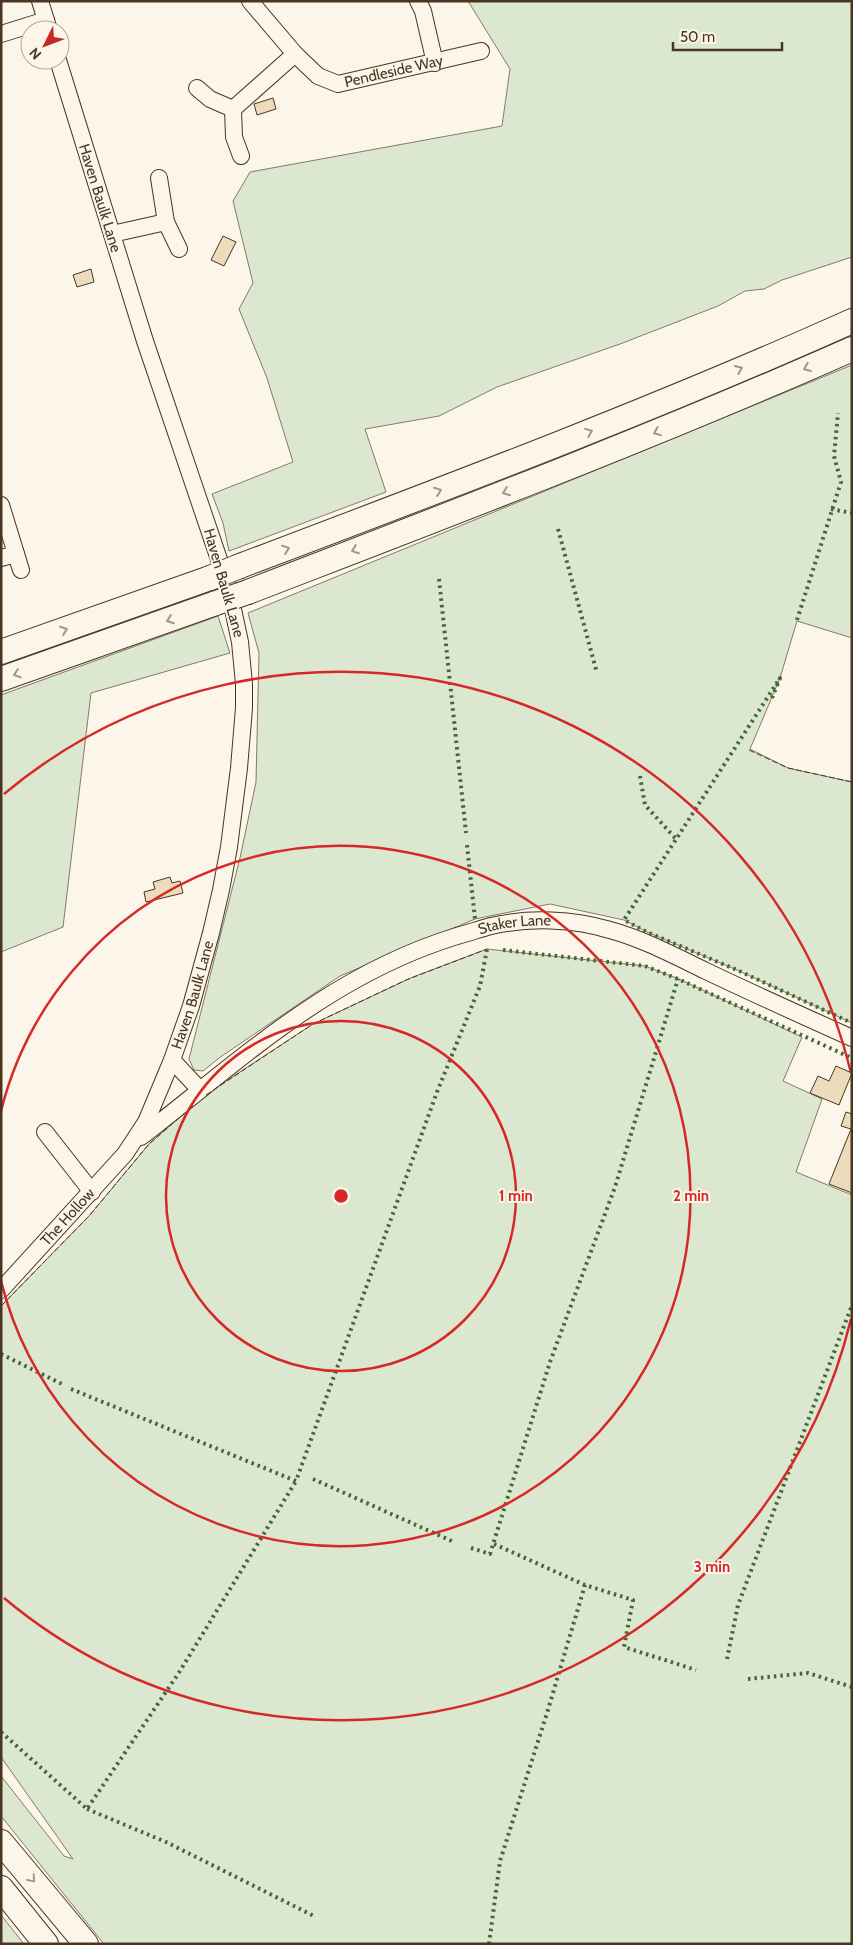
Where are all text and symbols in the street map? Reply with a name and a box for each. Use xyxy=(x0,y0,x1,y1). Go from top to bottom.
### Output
north arrow xyxy=(20,20,70,70)
scale bar xyxy=(673,20,782,52)
text: 50 m xyxy=(680,28,715,46)
text: N xyxy=(25,44,45,63)
street label: Pendleside Way xyxy=(342,51,445,91)
street label: Haven Baulk Lane xyxy=(75,142,125,255)
one-way arrow xyxy=(803,362,812,373)
one-way arrow xyxy=(734,365,743,375)
one-way arrow xyxy=(653,425,662,436)
one-way arrow xyxy=(584,428,593,438)
one-way arrow xyxy=(503,486,511,496)
one-way arrow xyxy=(433,487,442,497)
street label: Haven Baulk Lane xyxy=(200,526,248,640)
one-way arrow xyxy=(351,544,360,555)
one-way arrow xyxy=(281,545,290,555)
one-way arrow xyxy=(167,614,175,624)
one-way arrow xyxy=(59,626,68,636)
one-way arrow xyxy=(13,668,22,678)
street label: Staker Lane xyxy=(476,911,552,938)
street label: Haven Baulk Lane xyxy=(168,938,218,1052)
street label: The Hollow xyxy=(37,1184,99,1249)
centre of rings xyxy=(332,1187,350,1205)
text: 1 min xyxy=(499,1187,533,1205)
text: 2 min xyxy=(673,1187,709,1205)
text: 3 min xyxy=(694,1558,730,1576)
one-way arrow xyxy=(26,1874,35,1883)

